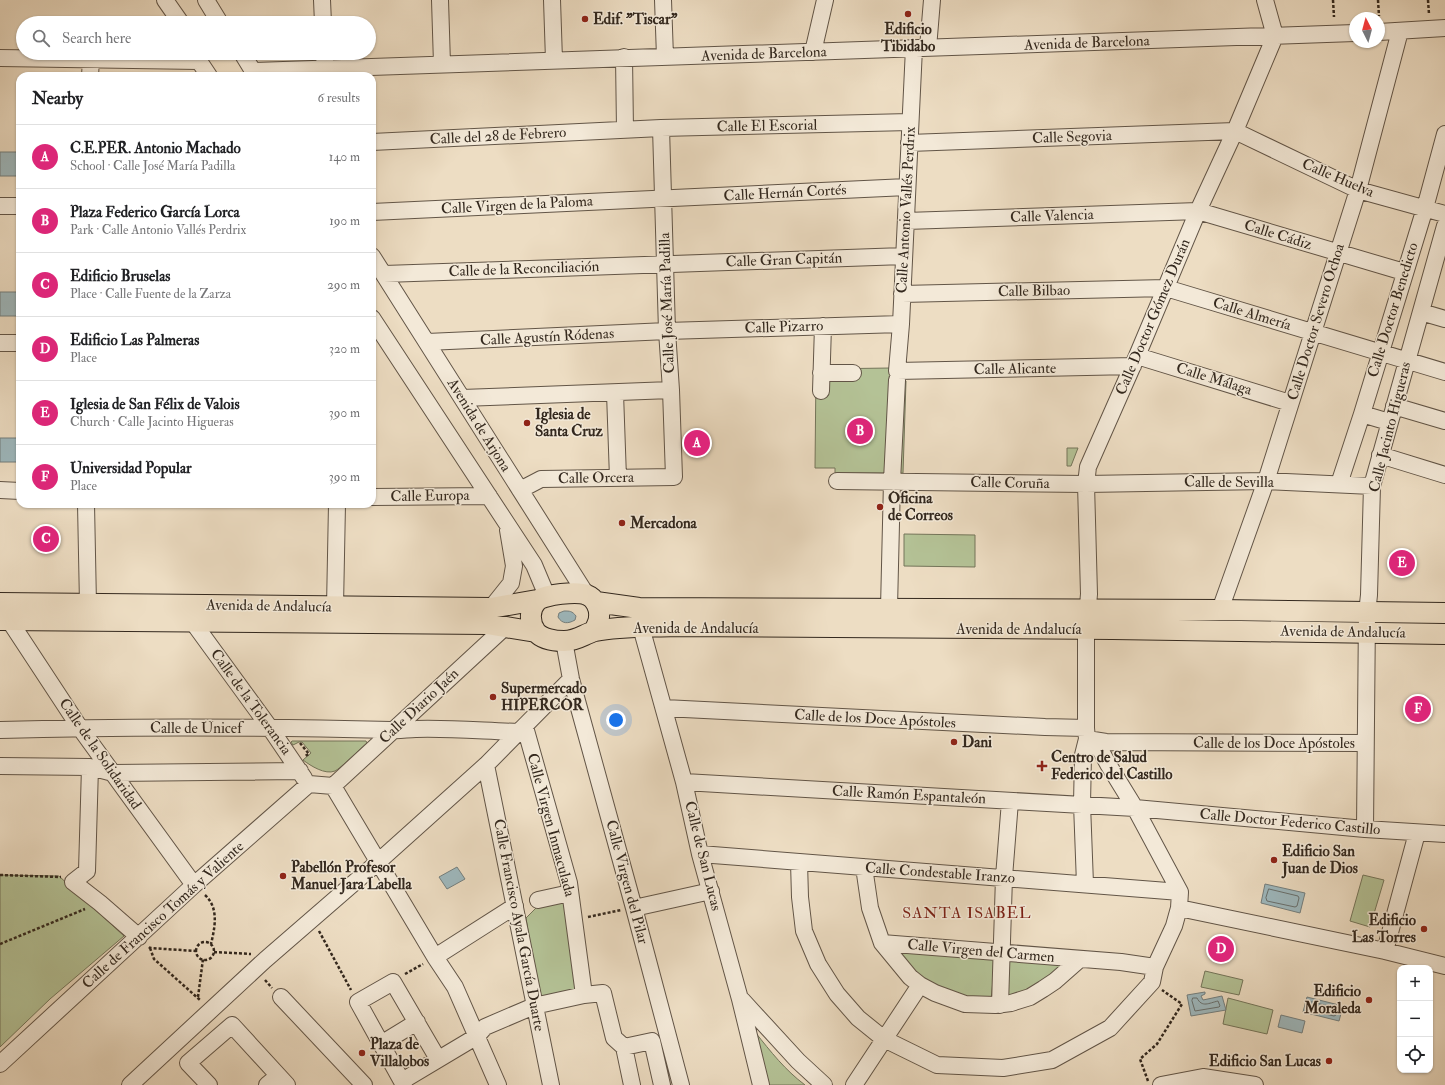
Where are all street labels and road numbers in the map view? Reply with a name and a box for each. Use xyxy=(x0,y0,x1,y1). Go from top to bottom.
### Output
street label: Avenida de Barcelona xyxy=(1023,31,1151,55)
street label: Avenida de Barcelona xyxy=(700,42,828,66)
street label: Calle El Escorial xyxy=(716,116,818,136)
street label: Calle del 28 de Febrero xyxy=(429,123,567,149)
street label: Calle Antonio Vallés Perdrix xyxy=(892,126,920,294)
street label: Calle Segovia xyxy=(1032,126,1113,148)
street label: Calle Huelva xyxy=(1299,154,1378,202)
street label: Calle Hernán Cortés xyxy=(723,180,847,206)
street label: Calle Virgen de la Paloma xyxy=(441,191,594,218)
street label: Calle Valencia xyxy=(1010,205,1095,227)
street label: Calle Cádiz xyxy=(1242,216,1314,254)
street label: Calle José María Padilla xyxy=(655,231,680,374)
street label: Calle Doctor Gómez Durán xyxy=(1111,236,1195,398)
street label: Calle Doctor Severo Ochoa xyxy=(1283,240,1349,403)
street label: Calle Doctor Benedicto xyxy=(1363,240,1423,380)
street label: Calle Gran Capitán xyxy=(725,248,843,273)
street label: Calle de la Reconciliación xyxy=(448,257,600,281)
street label: Calle Bilbao xyxy=(998,281,1070,301)
street label: Calle Almería xyxy=(1210,293,1294,335)
street label: Calle Pizarro xyxy=(744,316,824,338)
street label: Calle Agustín Ródenas xyxy=(479,324,615,350)
street label: Calle Málaga xyxy=(1174,358,1255,400)
street label: Calle Alicante xyxy=(974,359,1056,379)
street label: Calle Jacinto Higueras xyxy=(1365,360,1416,494)
street label: Avenida de Arjona xyxy=(442,374,516,476)
street label: Calle Orcera xyxy=(558,468,635,488)
street label: Calle Coruña xyxy=(970,473,1051,493)
street label: Calle de Sevilla xyxy=(1184,473,1275,492)
street label: Calle Europa xyxy=(390,486,471,507)
street label: Avenida de Andalucía xyxy=(205,595,333,617)
street label: Avenida de Andalucía xyxy=(632,619,760,638)
street label: Avenida de Andalucía xyxy=(955,620,1083,639)
street label: Avenida de Andalucía xyxy=(1279,621,1407,643)
street label: Calle de la Tolerancia xyxy=(206,645,296,759)
street label: Calle Diario Jaén xyxy=(375,664,464,749)
street label: Calle de la Solidaridad xyxy=(55,695,146,814)
street label: Calle de los Doce Apóstoles xyxy=(794,705,956,734)
street label: Calle de Unicef xyxy=(150,719,244,738)
street label: Calle de los Doce Apóstoles xyxy=(1193,734,1355,754)
street label: Calle Virgen Inmaculada xyxy=(523,751,580,900)
street label: Calle Ramón Espantaleón xyxy=(831,781,987,810)
street label: Calle de San Lucas xyxy=(680,799,726,913)
street label: Calle Doctor Federico Castillo xyxy=(1199,805,1381,839)
street label: Calle Francisco Ayala García Duarte xyxy=(489,817,549,1033)
street label: Calle Virgen del Pilar xyxy=(601,818,653,947)
street label: Calle de Francisco Tomás y Valiente xyxy=(78,837,248,993)
street label: Calle Condestable Iranzo xyxy=(864,858,1016,888)
street label: Calle Virgen del Carmen xyxy=(907,935,1056,967)

